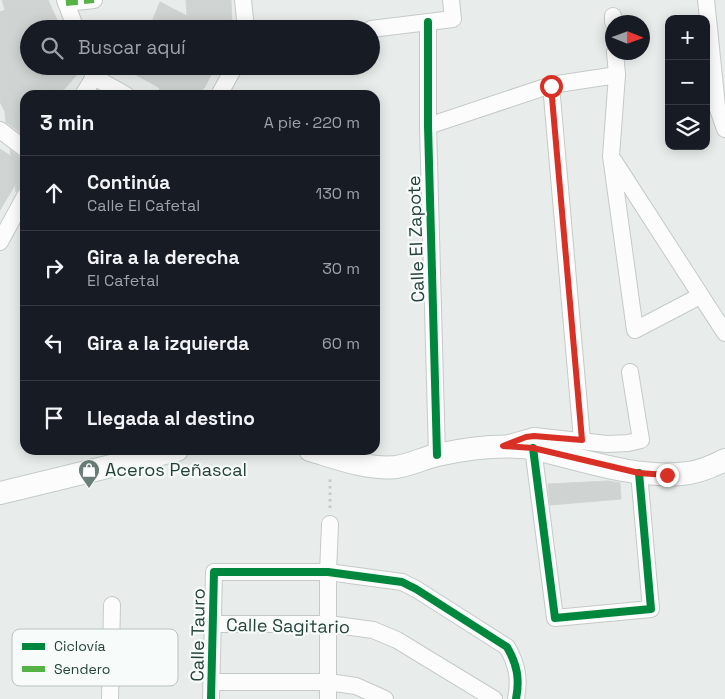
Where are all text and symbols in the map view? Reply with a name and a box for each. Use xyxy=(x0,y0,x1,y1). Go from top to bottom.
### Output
north arrow xyxy=(605,15,650,60)
map controls xyxy=(665,15,710,150)
button: + xyxy=(665,15,710,60)
search box xyxy=(20,20,380,75)
icon: search xyxy=(38,34,66,62)
text: Buscar aquí xyxy=(78,35,186,60)
button: − xyxy=(665,60,710,105)
route start xyxy=(540,75,563,98)
button: layers xyxy=(665,105,710,150)
text: 3 min xyxy=(40,109,95,136)
text: A pie · 220 m xyxy=(264,112,360,133)
text: Continúa xyxy=(87,170,170,195)
street label: Calle El Zapote xyxy=(402,175,429,303)
icon: ahead xyxy=(40,179,68,207)
text: 130 m xyxy=(316,183,360,204)
text: Calle El Cafetal xyxy=(87,195,200,216)
text: Gira a la derecha xyxy=(87,245,239,270)
icon: right xyxy=(40,254,68,282)
text: 30 m xyxy=(322,258,360,279)
text: El Cafetal xyxy=(87,270,159,291)
icon: left xyxy=(40,329,68,357)
text: Gira a la izquierda xyxy=(87,331,249,356)
text: 60 m xyxy=(322,333,360,354)
icon: arrive xyxy=(40,404,68,432)
text: Llegada al destino xyxy=(87,406,255,431)
shop icon: Aceros Peñascal xyxy=(77,458,101,489)
place label: Aceros Peñascal xyxy=(105,458,247,481)
route end xyxy=(656,464,679,487)
street label: Calle Tauro xyxy=(185,588,210,682)
street label: Calle Sagitario xyxy=(226,613,350,638)
legend xyxy=(12,629,178,686)
text: Ciclovía xyxy=(54,637,106,655)
text: Sendero xyxy=(54,660,110,678)

